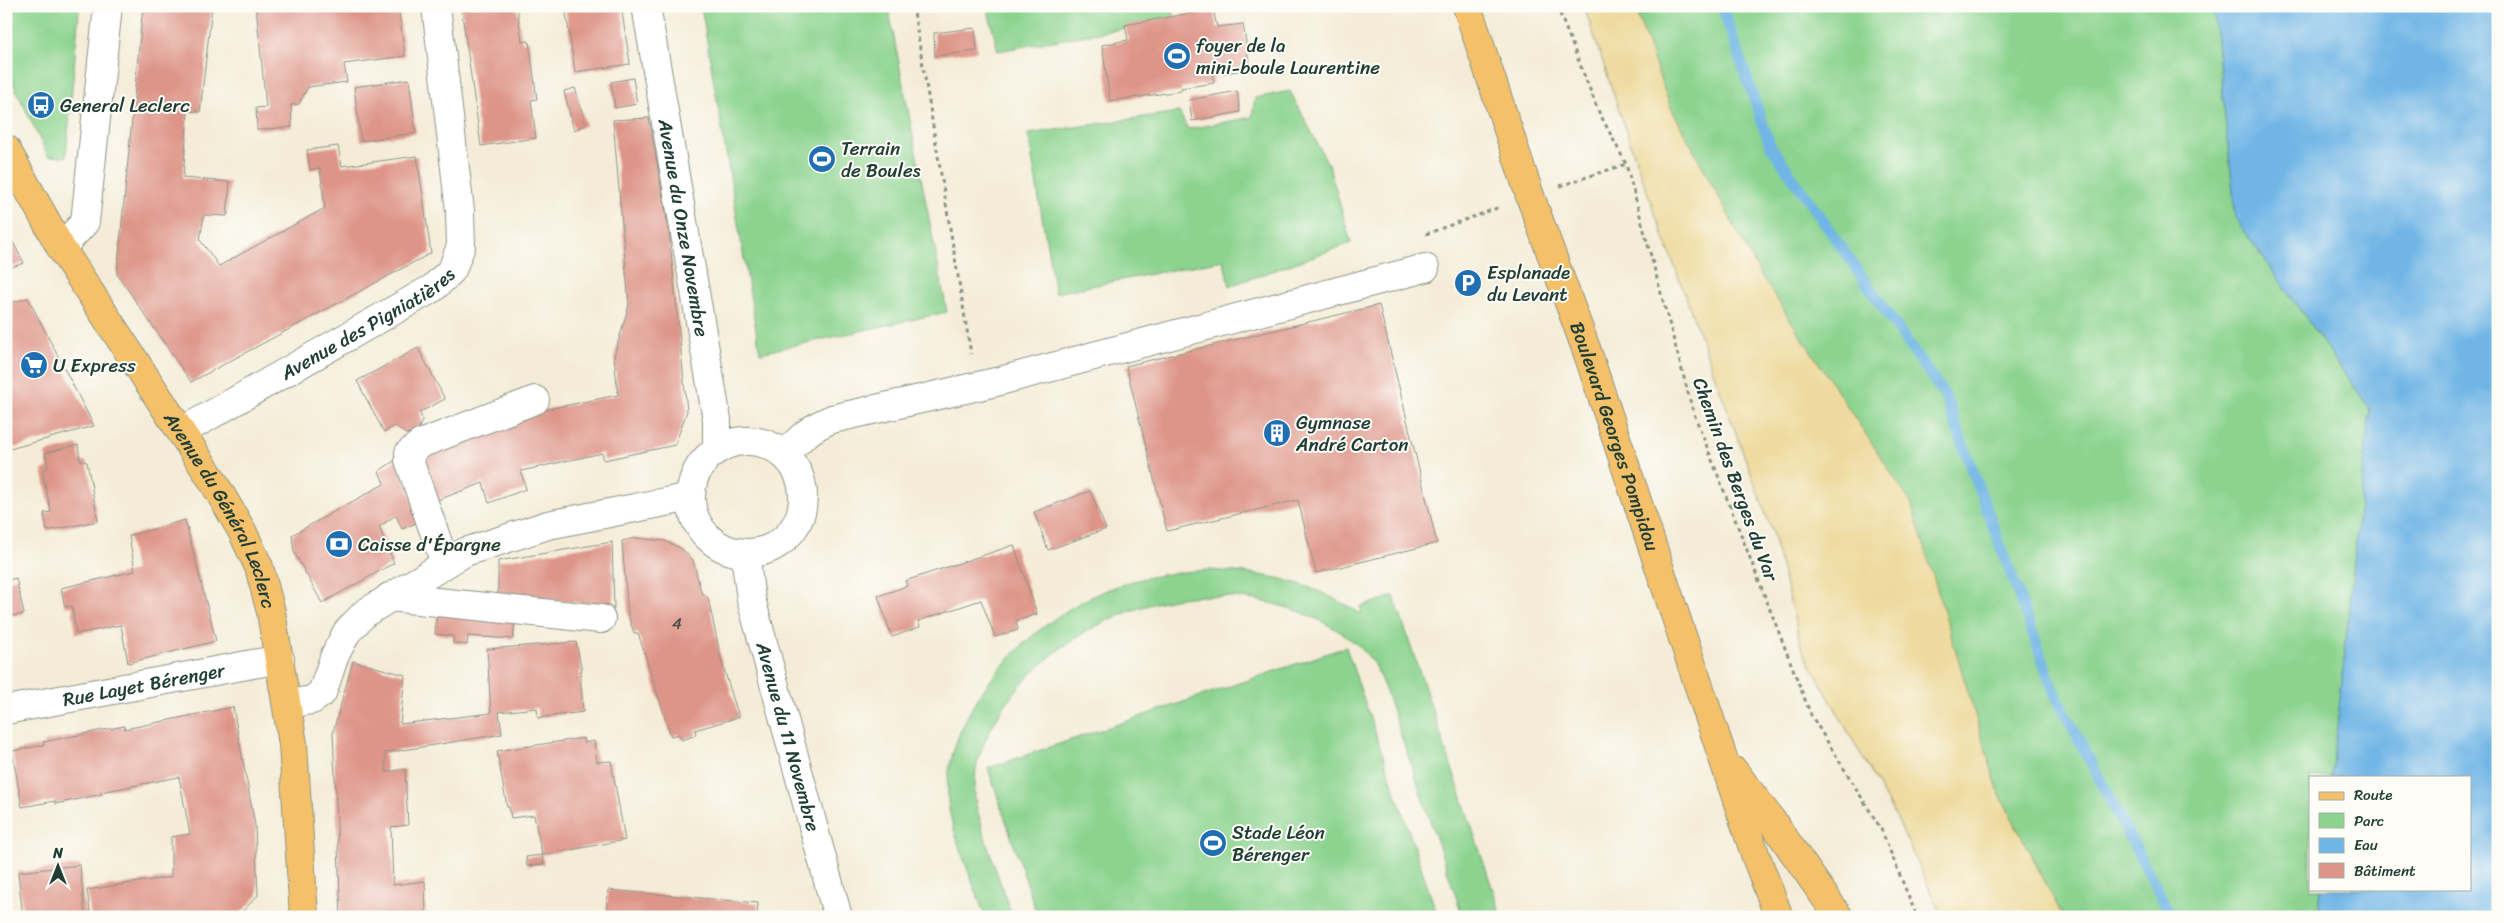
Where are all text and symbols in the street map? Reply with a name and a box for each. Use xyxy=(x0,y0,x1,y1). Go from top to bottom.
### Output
place label: foyer de la mini-boule Laurentine xyxy=(1196,29,1380,84)
sports icon: foyer de la mini-boule Laurentine xyxy=(1162,41,1192,71)
place label: General Leclerc xyxy=(60,89,190,122)
bus stop icon: General Leclerc xyxy=(26,90,56,120)
street label: Avenue du Onze Novembre xyxy=(648,115,718,340)
place label: Terrain de Boules xyxy=(841,132,921,187)
sports icon: Terrain de Boules xyxy=(807,144,837,174)
place label: Esplanade du Levant xyxy=(1487,256,1570,311)
street label: Avenue des Pigniatières xyxy=(273,259,463,389)
parking icon: Esplanade du Levant xyxy=(1453,268,1483,298)
street label: Boulevard Georges Pompidou xyxy=(1560,317,1669,555)
place label: U Express xyxy=(53,349,136,382)
supermarket icon: U Express xyxy=(19,350,49,380)
street label: Chemin des Berges du Var xyxy=(1683,373,1788,587)
street label: Avenue du Général Leclerc xyxy=(154,404,285,612)
place label: Gymnase André Carton xyxy=(1295,406,1409,461)
building icon: Gymnase André Carton xyxy=(1262,418,1292,448)
place label: Caisse d'Épargne xyxy=(358,528,501,561)
bank icon: Caisse d'Épargne xyxy=(324,529,354,559)
house number: 4 xyxy=(672,609,682,638)
street label: Avenue du 11 Novembre xyxy=(746,637,830,836)
street label: Rue Layet Bérenger xyxy=(60,653,229,716)
legend xyxy=(2309,776,2472,890)
text: Route xyxy=(2354,782,2393,808)
text: Parc xyxy=(2354,808,2384,834)
place label: Stade Léon Bérenger xyxy=(1232,816,1325,871)
sports icon: Stade Léon Bérenger xyxy=(1198,828,1228,858)
text: Eau xyxy=(2354,832,2378,858)
north arrow xyxy=(32,840,82,890)
text: N xyxy=(52,841,63,866)
text: Bâtiment xyxy=(2354,858,2416,884)

